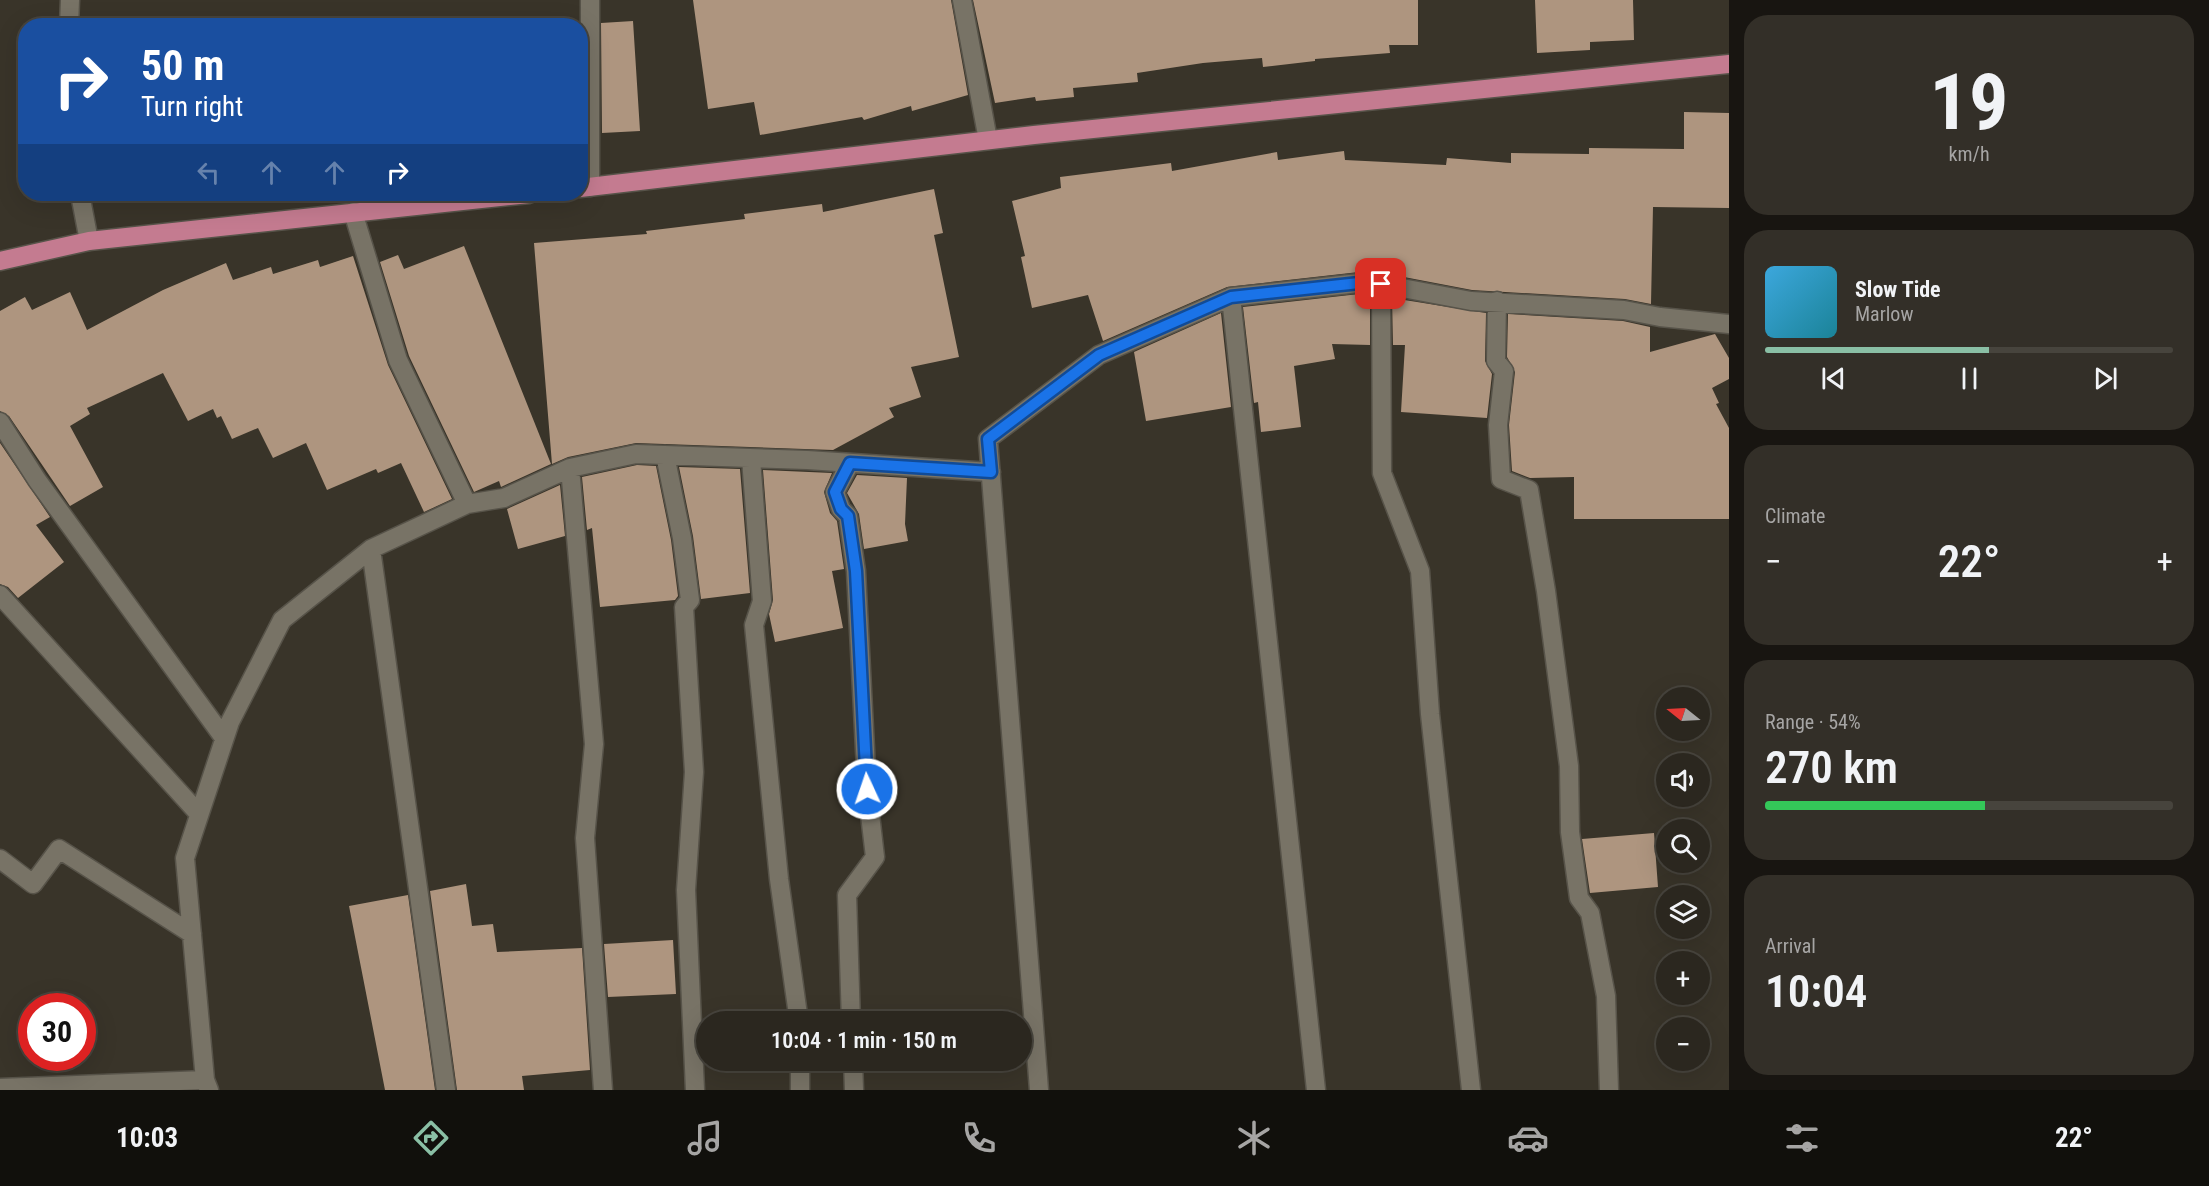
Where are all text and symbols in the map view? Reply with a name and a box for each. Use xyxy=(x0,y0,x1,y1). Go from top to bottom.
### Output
text: 50 m xyxy=(141,41,224,90)
icon: right xyxy=(42,42,120,120)
text: 19 xyxy=(1930,57,2008,148)
text: Turn right xyxy=(141,91,243,123)
text: km/h xyxy=(1948,142,1990,166)
icon: left xyxy=(192,156,225,189)
icon: ahead xyxy=(255,156,288,189)
icon: ahead xyxy=(318,156,351,189)
icon: right xyxy=(381,156,414,189)
pin xyxy=(1355,258,1406,309)
icon: arrive xyxy=(1364,267,1397,300)
text: Slow Tide xyxy=(1855,277,1941,302)
text: Marlow xyxy=(1855,302,1913,326)
icon: previous xyxy=(1817,362,1850,395)
icon: pause xyxy=(1953,362,1986,395)
icon: next xyxy=(2089,362,2122,395)
text: Climate xyxy=(1765,504,1825,528)
text: 22° xyxy=(1938,535,2000,588)
text: − xyxy=(1765,542,1782,581)
text: + xyxy=(2157,542,2173,581)
north arrow xyxy=(1656,687,1710,741)
map controls xyxy=(1656,687,1710,1071)
text: Range · 54% xyxy=(1765,710,1861,734)
text: 270 km xyxy=(1765,741,1898,794)
button: sound xyxy=(1656,753,1710,807)
position arrow xyxy=(835,757,899,821)
button: search xyxy=(1656,819,1710,873)
button: layers xyxy=(1656,885,1710,939)
text: Arrival xyxy=(1765,934,1816,958)
button: + xyxy=(1656,951,1710,1005)
text: 10:04 xyxy=(1765,965,1867,1018)
speed limit sign: 30 xyxy=(18,993,96,1071)
button: − xyxy=(1656,1017,1710,1071)
text: 10:04 · 1 min · 150 m xyxy=(771,1028,957,1053)
icon: directions xyxy=(410,1117,452,1159)
icon: music xyxy=(684,1117,726,1159)
icon: phone xyxy=(958,1117,1000,1159)
icon: climate xyxy=(1233,1117,1275,1159)
icon: car xyxy=(1507,1117,1549,1159)
icon: filters xyxy=(1781,1117,1823,1159)
text: 10:03 xyxy=(116,1122,178,1154)
text: 22° xyxy=(2055,1122,2093,1154)

